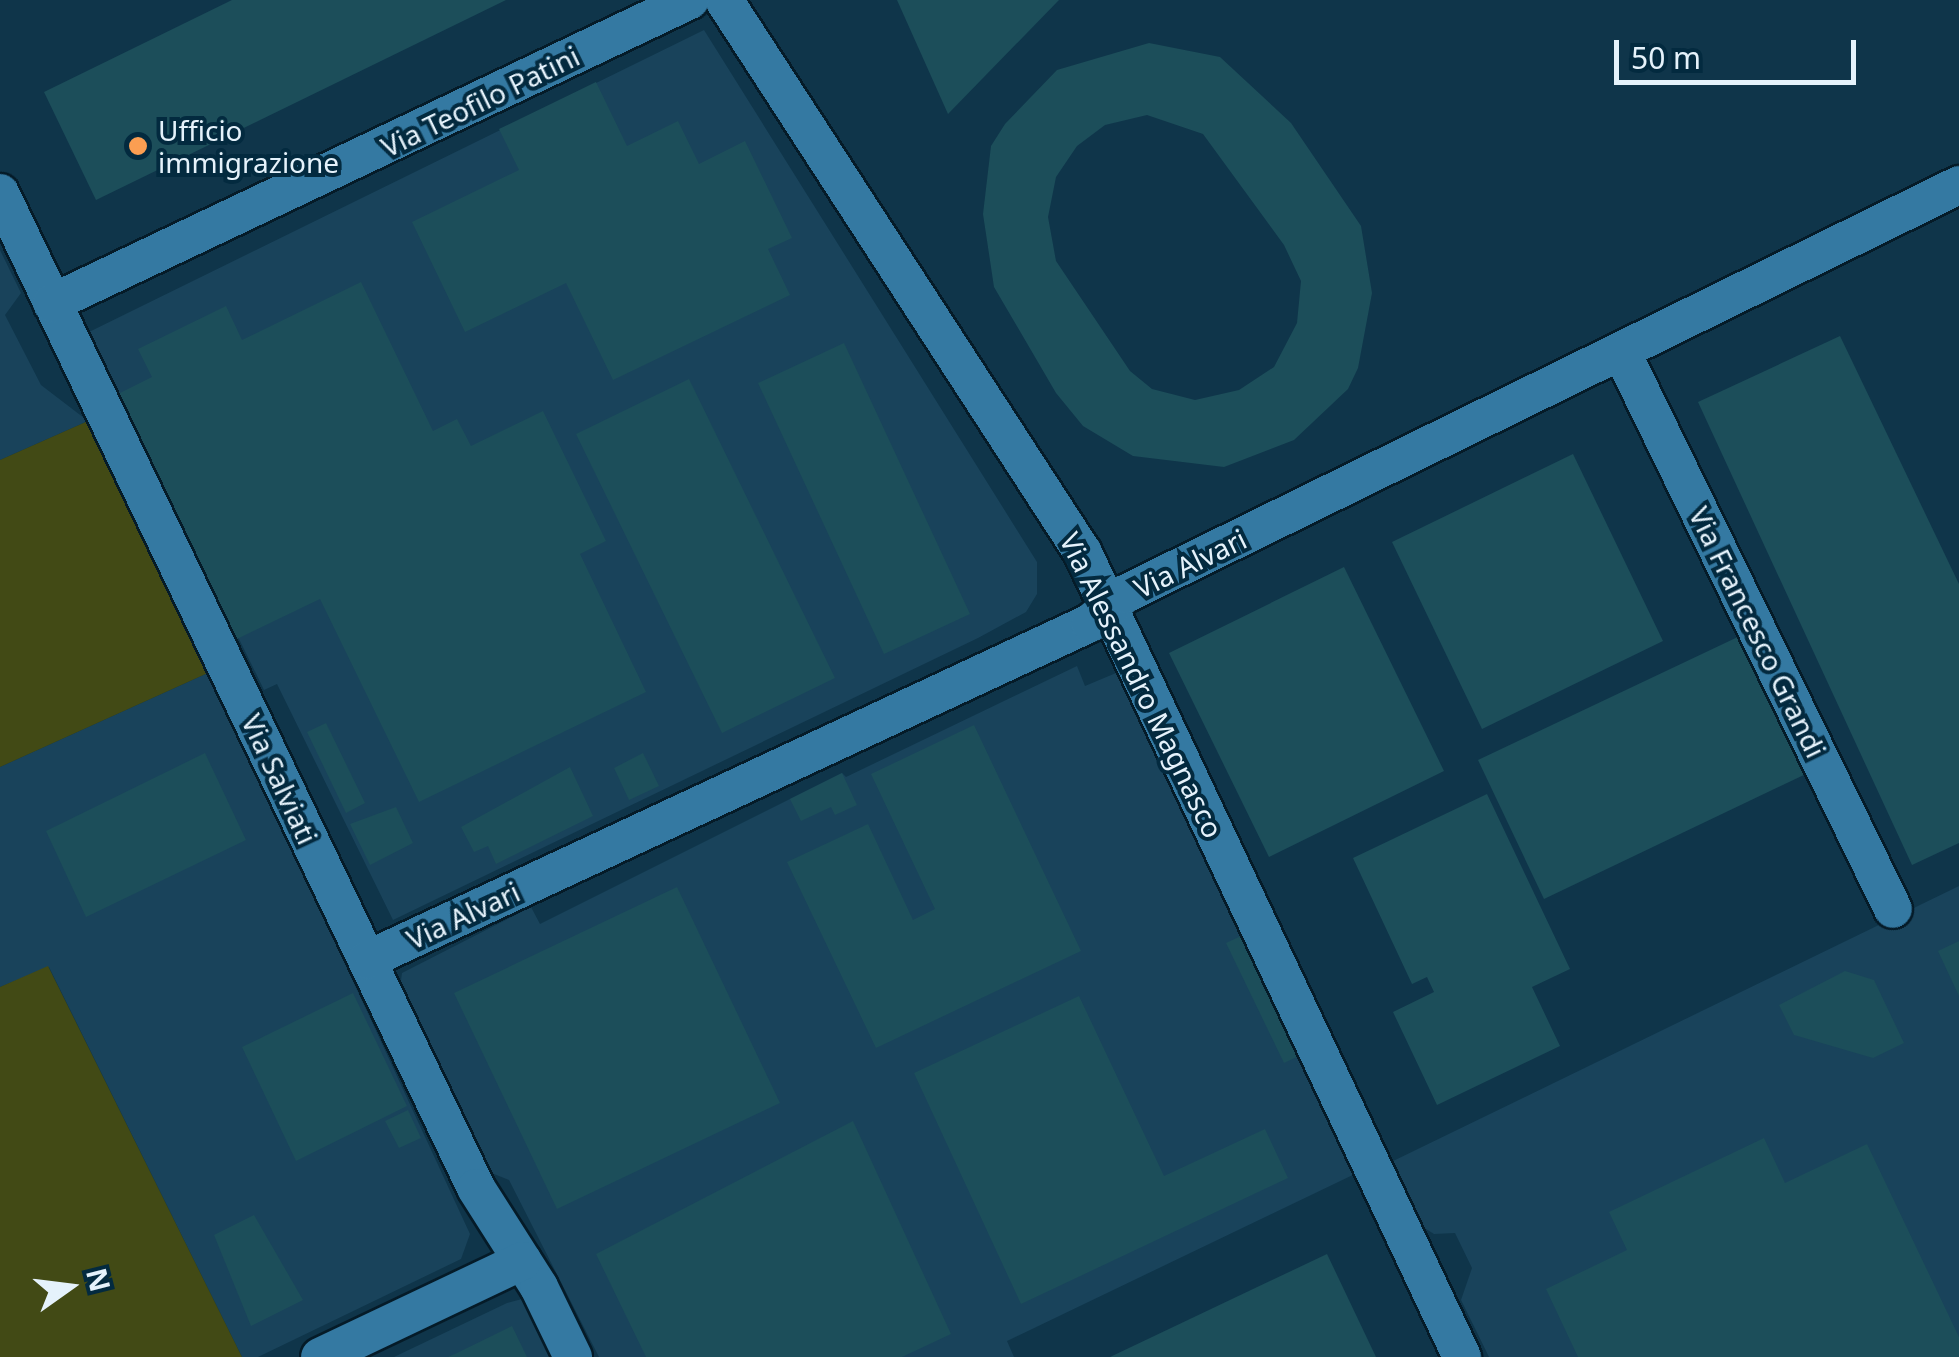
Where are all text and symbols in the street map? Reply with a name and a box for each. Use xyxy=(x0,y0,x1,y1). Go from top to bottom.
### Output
scale bar xyxy=(1619,20,1862,82)
text: 50 m xyxy=(1631,37,1701,78)
street label: Via Teofilo Patini xyxy=(375,39,585,163)
place label: Ufficio immigrazione xyxy=(158,113,339,179)
marker: Ufficio immigrazione xyxy=(127,135,149,157)
street label: Via Francesco Grandi xyxy=(1683,501,1833,763)
street label: Via Alvari xyxy=(1128,521,1252,605)
street label: Via Alessandro Magnasco xyxy=(1053,527,1231,843)
street label: Via Salviati xyxy=(235,709,325,849)
street label: Via Alvari xyxy=(401,874,525,956)
north arrow xyxy=(20,1237,120,1337)
text: N xyxy=(78,1264,120,1295)

